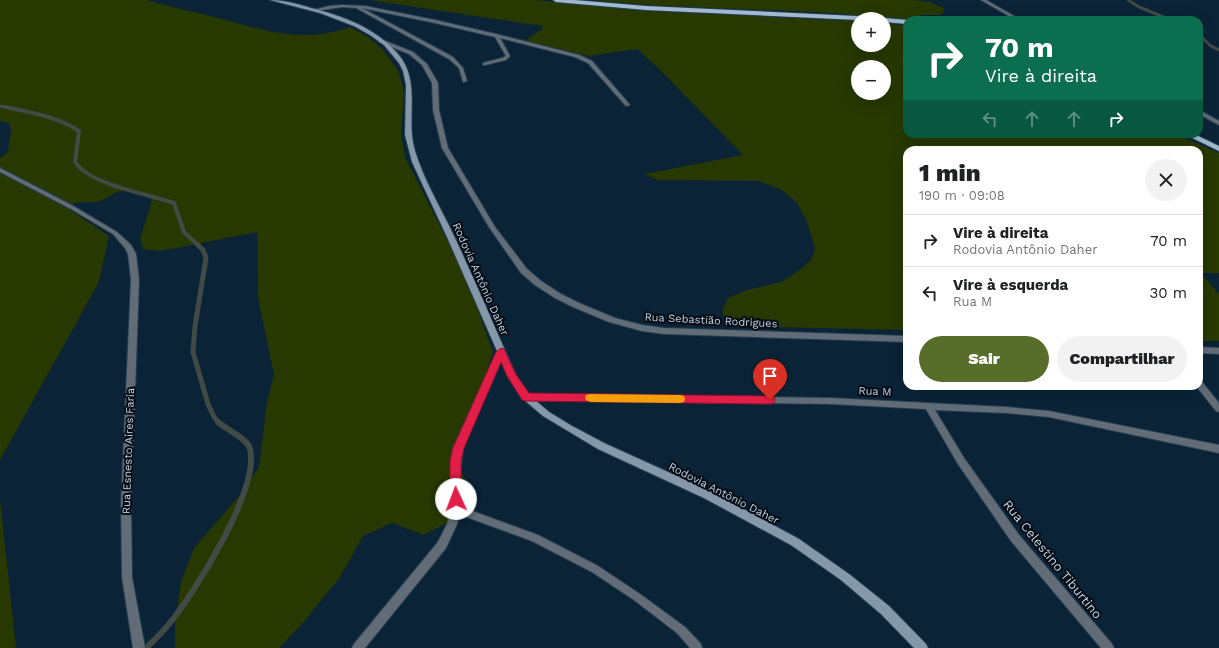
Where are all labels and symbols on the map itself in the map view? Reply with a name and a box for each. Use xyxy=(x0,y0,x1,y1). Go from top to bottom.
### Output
street label: Rodovia Antônio Daher xyxy=(450,221,512,338)
street label: Rua Sebastião Rodrigues xyxy=(644,311,778,330)
pin xyxy=(753,359,787,400)
street label: Rua M xyxy=(858,384,892,399)
street label: Rua Esnesto Aires Faria xyxy=(120,388,137,514)
street label: Rodovia Antônio Daher xyxy=(666,460,782,527)
position arrow xyxy=(435,478,477,520)
street label: Rua Celestino Tiburtino xyxy=(1000,497,1105,622)

